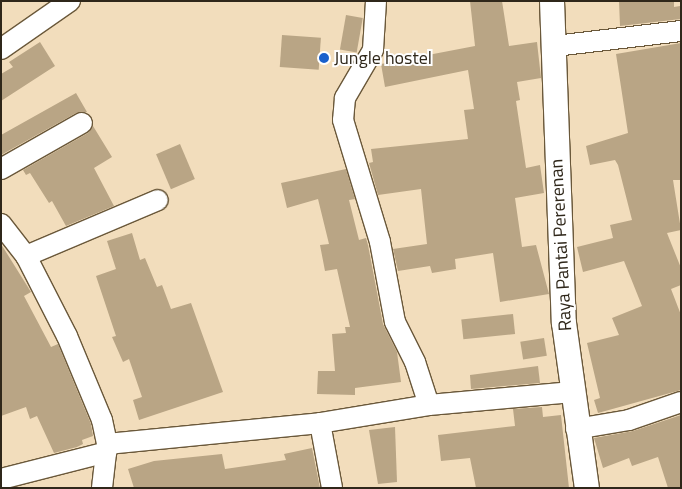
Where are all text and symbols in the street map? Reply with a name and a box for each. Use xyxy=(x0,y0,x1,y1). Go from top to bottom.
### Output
place label: Jungle hostel xyxy=(334,47,432,69)
marker: Jungle hostel xyxy=(318,52,330,64)
street label: Raya Pantai Pererenan xyxy=(546,158,576,332)

